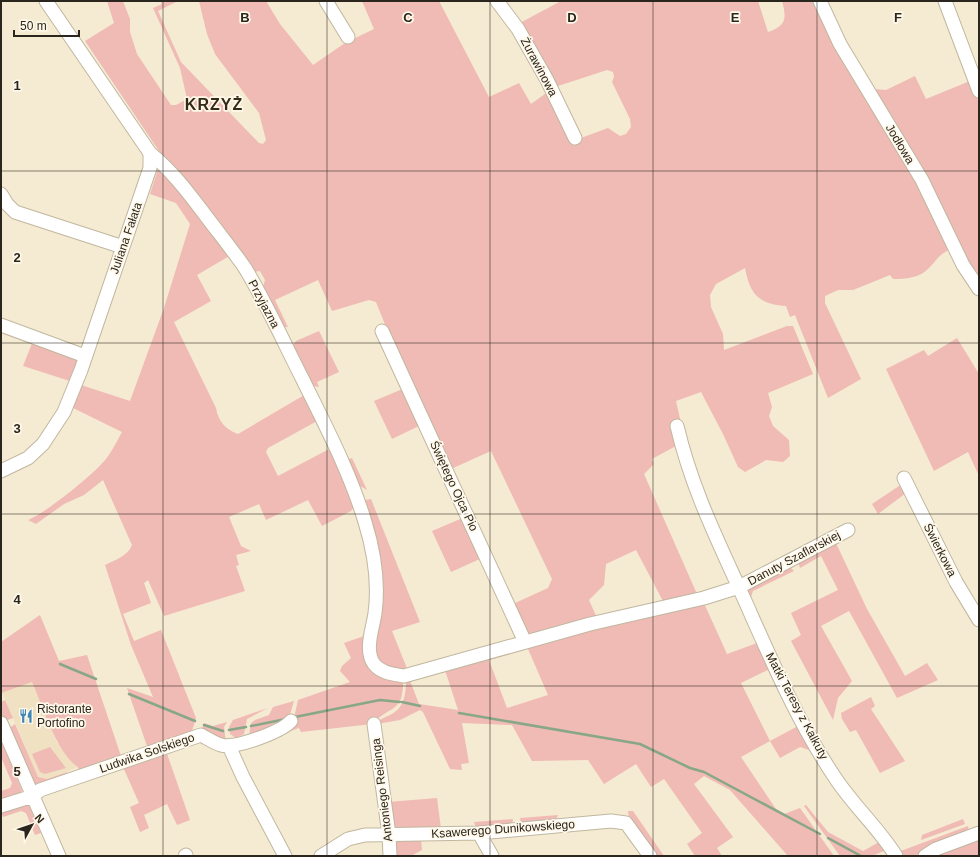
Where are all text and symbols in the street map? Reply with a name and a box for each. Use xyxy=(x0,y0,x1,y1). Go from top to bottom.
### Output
text: B xyxy=(240,10,250,25)
text: C xyxy=(403,10,413,25)
text: D xyxy=(567,10,577,25)
text: E xyxy=(731,10,740,25)
text: F xyxy=(894,10,902,25)
scale bar xyxy=(14,12,79,38)
text: 50 m xyxy=(20,19,47,33)
street label: Żurawinowa xyxy=(518,35,561,99)
text: 1 xyxy=(13,78,21,93)
district label: KRZYŻ xyxy=(185,96,243,113)
street label: Jodłowa xyxy=(883,122,918,167)
street label: Juliana Fałata xyxy=(107,200,145,276)
text: 2 xyxy=(13,250,21,265)
street label: Przyjazna xyxy=(245,277,283,331)
text: 3 xyxy=(13,421,21,436)
street label: Świętego Ojca Pio xyxy=(427,438,482,534)
street label: Świerkowa xyxy=(921,521,960,579)
street label: Danuty Szaflarskiej xyxy=(745,528,843,588)
text: 4 xyxy=(13,592,21,607)
street label: Matki Teresy z Kalkuty xyxy=(763,650,831,762)
place label: Ristorante Portofino xyxy=(37,702,92,730)
restaurant icon: Ristorante Portofino xyxy=(18,708,34,724)
street label: Ludwika Solskiego xyxy=(98,730,197,776)
street label: Antoniego Reisinga xyxy=(369,737,395,843)
text: 5 xyxy=(13,764,21,779)
north arrow xyxy=(12,805,52,845)
text: N xyxy=(33,812,47,826)
street label: Ksawerego Dunikowskiego xyxy=(431,817,576,841)

